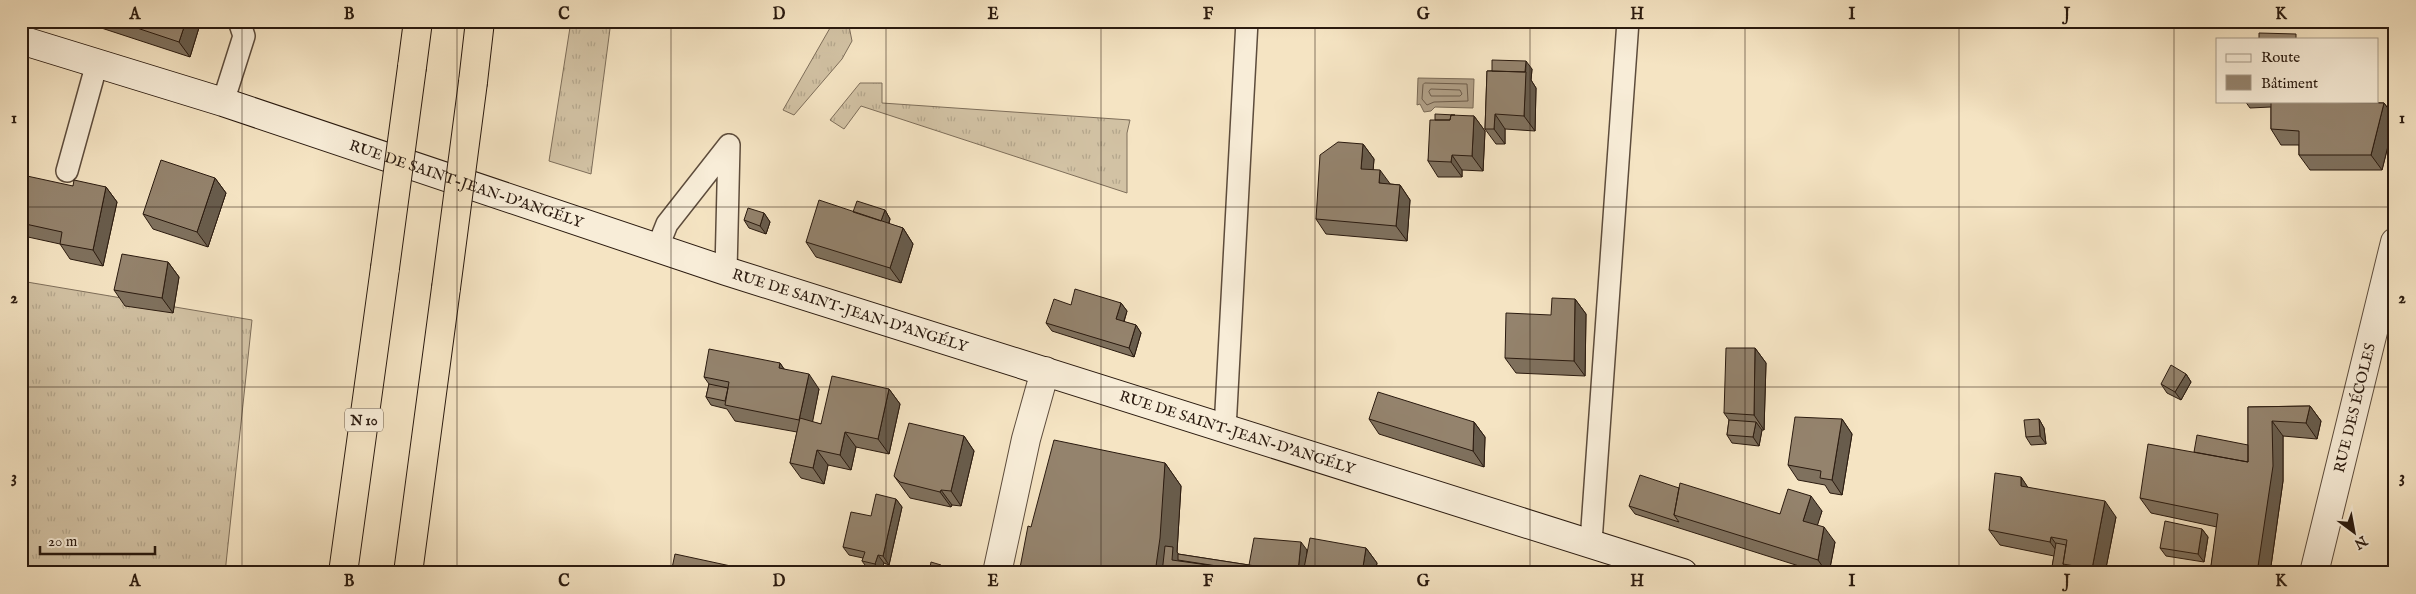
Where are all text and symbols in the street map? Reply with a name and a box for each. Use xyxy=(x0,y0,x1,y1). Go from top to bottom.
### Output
text: A xyxy=(129,5,142,25)
text: B xyxy=(344,5,355,25)
text: C xyxy=(558,5,570,25)
text: D xyxy=(773,5,786,25)
text: E xyxy=(987,5,999,25)
text: F xyxy=(1203,5,1214,25)
text: G xyxy=(1417,5,1430,25)
text: H xyxy=(1630,5,1644,25)
text: I xyxy=(1849,5,1856,25)
text: J xyxy=(2062,5,2071,25)
text: K xyxy=(2275,5,2288,25)
legend xyxy=(2216,38,2378,102)
text: Route xyxy=(2261,48,2300,67)
text: Bâtiment xyxy=(2261,74,2318,93)
text: 1 xyxy=(11,109,17,129)
text: 1 xyxy=(2399,109,2405,129)
street label: RUE DE SAINT-JEAN-D'ANGÉLY xyxy=(347,136,586,233)
street label: RUE DE SAINT-JEAN-D'ANGÉLY xyxy=(730,265,971,357)
text: 2 xyxy=(10,289,18,309)
text: 2 xyxy=(2398,289,2406,309)
street label: RUE DES ÉCOLES xyxy=(2330,341,2380,475)
street label: RUE DE SAINT-JEAN-D'ANGÉLY xyxy=(1117,387,1358,479)
road number: N 10 xyxy=(345,408,383,432)
text: 3 xyxy=(11,468,17,488)
text: 3 xyxy=(2399,468,2405,488)
north arrow xyxy=(2328,506,2378,556)
scale bar xyxy=(40,524,155,556)
text: N xyxy=(2350,531,2371,553)
text: 20 m xyxy=(48,532,78,551)
text: A xyxy=(129,572,142,592)
text: B xyxy=(344,572,355,592)
text: C xyxy=(558,572,570,592)
text: D xyxy=(773,572,786,592)
text: E xyxy=(987,572,999,592)
text: F xyxy=(1203,572,1214,592)
text: G xyxy=(1417,572,1430,592)
text: H xyxy=(1630,572,1644,592)
text: I xyxy=(1849,572,1856,592)
text: J xyxy=(2062,572,2071,592)
text: K xyxy=(2275,572,2288,592)

